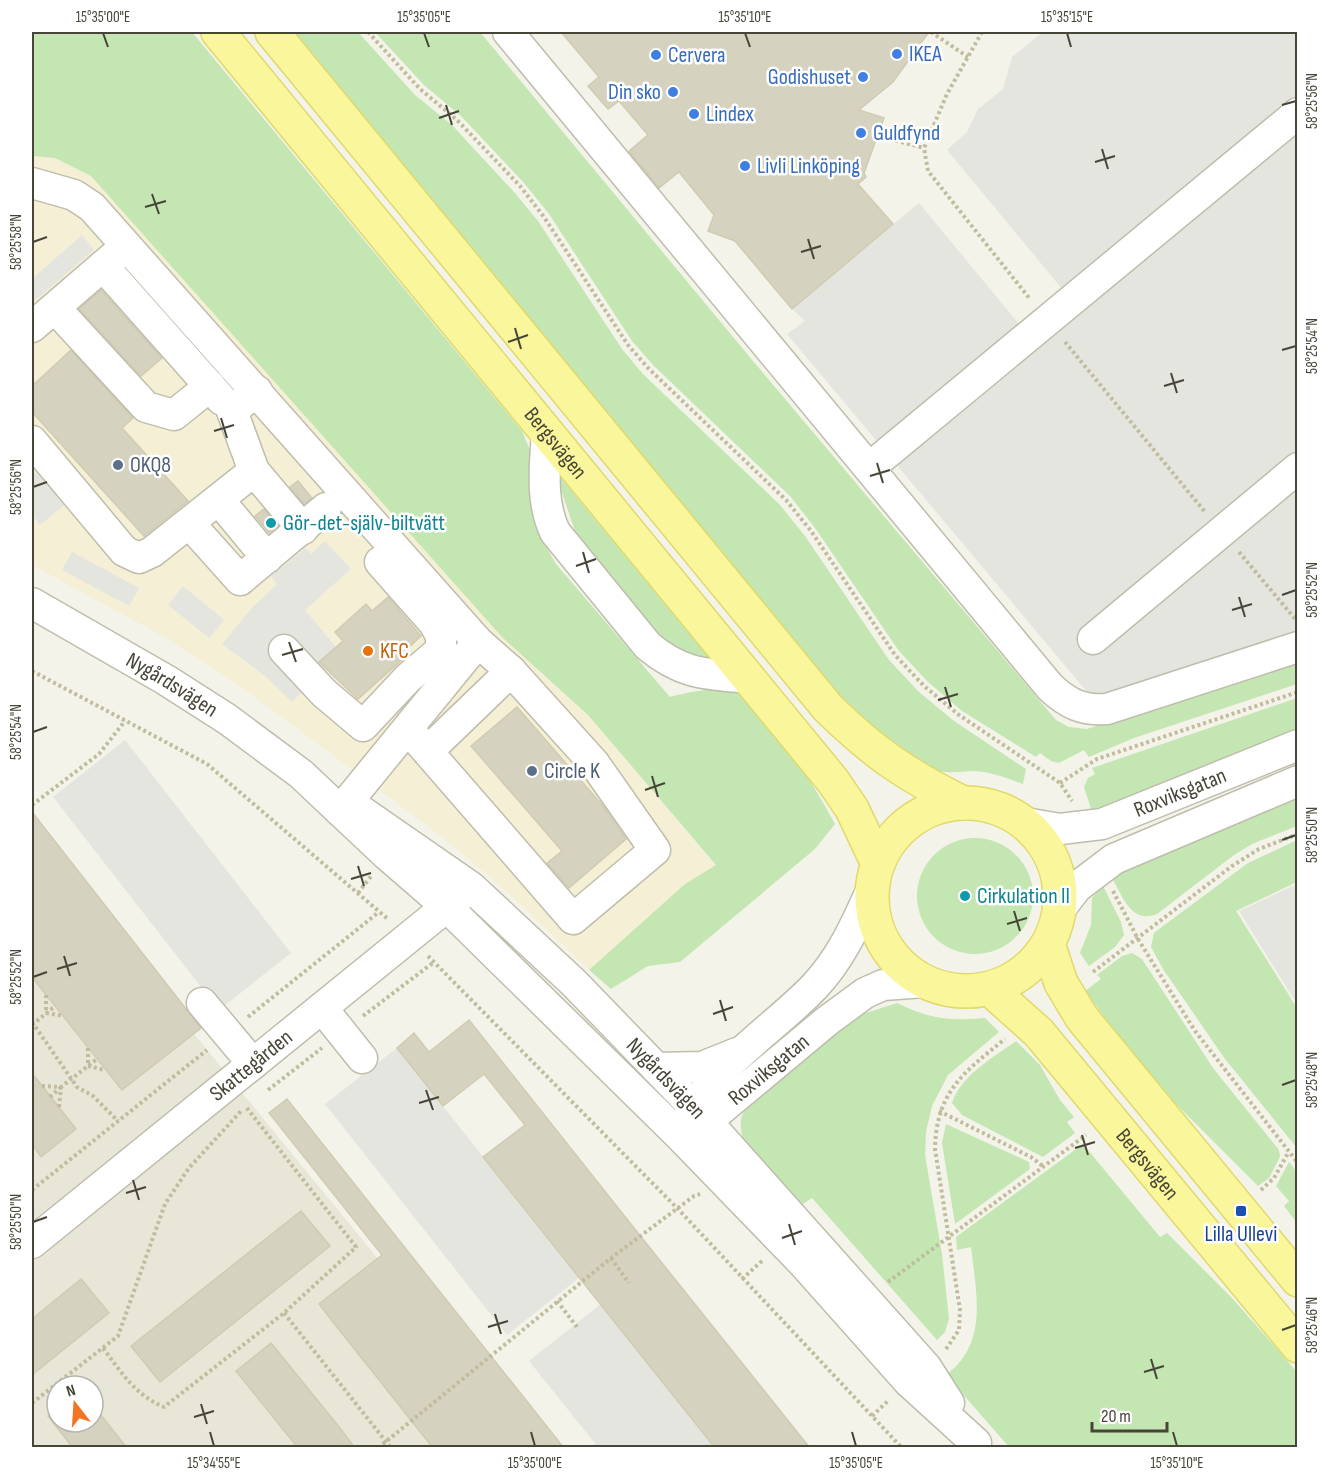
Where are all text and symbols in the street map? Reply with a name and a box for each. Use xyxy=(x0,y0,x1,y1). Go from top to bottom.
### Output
text: 15°35'00"E xyxy=(76,8,130,27)
text: 15°35'05"E xyxy=(397,8,451,27)
text: 15°35'10"E xyxy=(719,8,771,27)
text: 15°35'15"E xyxy=(1041,8,1093,27)
place label: IKEA xyxy=(909,41,942,68)
place label: Cervera xyxy=(668,42,725,69)
marker: IKEA xyxy=(890,47,904,61)
marker: Cervera xyxy=(649,48,663,62)
place label: Godishuset xyxy=(768,64,851,91)
marker: Godishuset xyxy=(856,70,870,84)
text: 58°25'56"N xyxy=(1303,73,1322,129)
place label: Din sko xyxy=(608,79,661,106)
marker: Din sko xyxy=(666,85,680,99)
place label: Lindex xyxy=(706,101,754,128)
marker: Lindex xyxy=(687,107,701,121)
place label: Guldfynd xyxy=(873,120,940,147)
marker: Guldfynd xyxy=(854,126,868,140)
place label: Livli Linköping xyxy=(757,153,860,180)
marker: Livli Linköping xyxy=(738,159,752,173)
text: 58°25'58"N xyxy=(7,214,26,270)
text: 58°25'54"N xyxy=(1303,318,1322,374)
street label: Bergsvägen xyxy=(518,402,593,484)
place label: OKQ8 xyxy=(130,452,171,479)
marker: OKQ8 xyxy=(111,458,125,472)
text: 58°25'56"N xyxy=(7,459,26,515)
place label: Gör-det-själv-biltvätt xyxy=(283,510,445,537)
marker: Gör-det-själv-biltvätt xyxy=(264,516,278,530)
text: 58°25'52"N xyxy=(1303,562,1322,618)
place label: KFC xyxy=(380,638,409,665)
marker: KFC xyxy=(361,644,375,658)
street label: Nygårdsvägen xyxy=(121,646,223,723)
text: 58°25'54"N xyxy=(7,704,26,760)
place label: Circle K xyxy=(544,758,600,785)
street label: Roxviksgatan xyxy=(1130,762,1230,823)
marker: Circle K xyxy=(525,764,539,778)
text: 58°25'50"N xyxy=(1303,807,1322,863)
place label: Cirkulation II xyxy=(977,883,1070,910)
marker: Cirkulation II xyxy=(958,889,972,903)
text: 58°25'52"N xyxy=(7,949,26,1005)
street label: Skattegården xyxy=(204,1024,298,1107)
street label: Roxviksgatan xyxy=(723,1028,815,1111)
street label: Nygårdsvägen xyxy=(621,1032,712,1125)
text: 58°25'48"N xyxy=(1303,1052,1322,1108)
street label: Bergsvägen xyxy=(1110,1123,1185,1205)
text: 58°25'50"N xyxy=(7,1194,26,1250)
marker: Lilla Ullevi xyxy=(1234,1204,1248,1218)
place label: Lilla Ullevi xyxy=(1205,1221,1277,1248)
text: 58°25'46"N xyxy=(1303,1297,1322,1353)
north arrow xyxy=(45,1374,105,1434)
text: N xyxy=(64,1381,78,1401)
scale bar xyxy=(1092,1395,1167,1433)
text: 20 m xyxy=(1101,1406,1131,1427)
text: 15°34'55"E xyxy=(187,1454,241,1473)
text: 15°35'00"E xyxy=(508,1454,562,1473)
text: 15°35'05"E xyxy=(829,1454,883,1473)
text: 15°35'10"E xyxy=(1151,1454,1203,1473)

